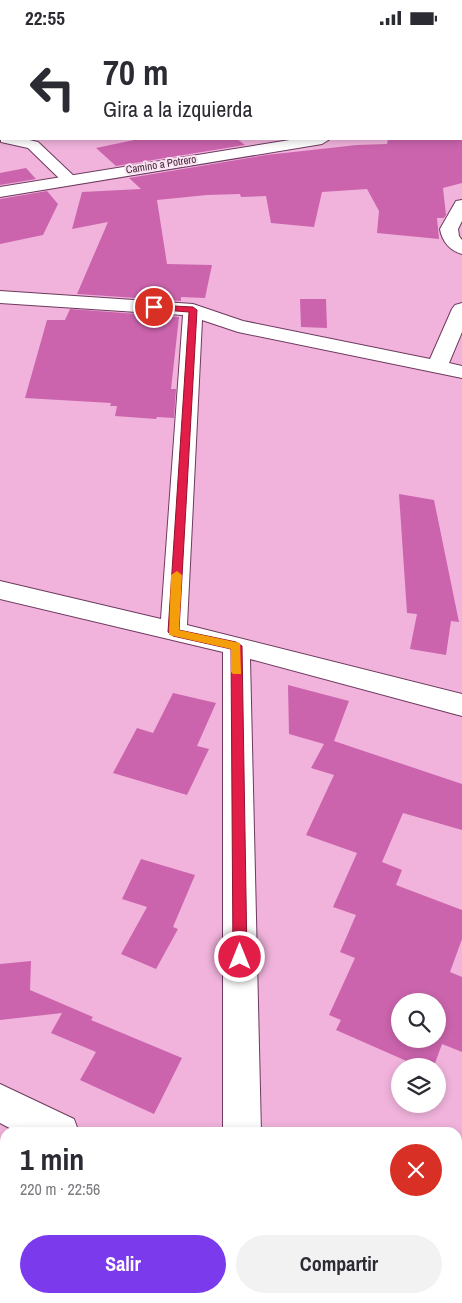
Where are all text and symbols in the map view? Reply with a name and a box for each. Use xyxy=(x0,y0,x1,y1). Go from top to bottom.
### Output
text: 22:55 xyxy=(25,5,65,31)
text: 70 m xyxy=(103,49,168,96)
icon: left xyxy=(20,55,85,120)
text: Gira a la izquierda xyxy=(103,94,252,124)
street label: Camino a Potrero xyxy=(125,152,197,176)
pin xyxy=(133,286,175,328)
icon: arrive xyxy=(140,293,168,321)
position arrow xyxy=(213,930,265,982)
map controls xyxy=(391,993,446,1113)
button: search xyxy=(391,993,446,1048)
button: layers xyxy=(391,1058,446,1113)
text: 1 min xyxy=(20,1139,84,1179)
button: close xyxy=(390,1144,442,1196)
text: 220 m · 22:56 xyxy=(20,1178,100,1200)
button: Salir xyxy=(20,1235,226,1293)
button: Compartir xyxy=(236,1235,442,1293)

